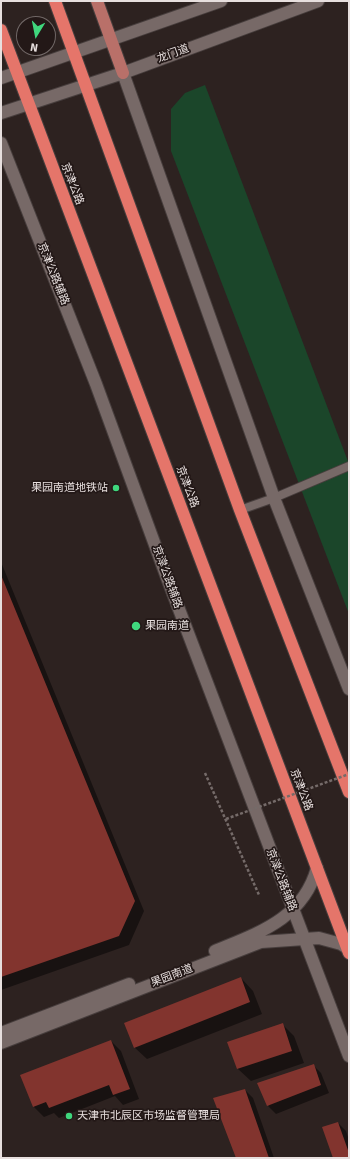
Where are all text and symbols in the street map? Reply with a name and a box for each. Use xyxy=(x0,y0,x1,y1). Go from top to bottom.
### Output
north arrow xyxy=(16,16,56,56)
text: N xyxy=(29,40,39,54)
street label: 龙门道 xyxy=(155,42,191,66)
street label: 京津公路 xyxy=(58,161,86,207)
street label: 京津公路辅路 xyxy=(35,241,71,307)
street label: 京津公路 xyxy=(173,464,201,510)
place label: 果园南道地铁站 xyxy=(31,481,108,495)
marker: 果园南道地铁站 xyxy=(111,483,121,493)
street label: 京津公路辅路 xyxy=(150,544,184,610)
place label: 果园南道 xyxy=(145,619,189,633)
marker: 果园南道 xyxy=(130,620,142,632)
street label: 京津公路 xyxy=(287,767,315,813)
street label: 京津公路辅路 xyxy=(263,847,299,913)
street label: 果园南道 xyxy=(149,962,195,990)
place label: 天津市北辰区市场监督管理局 xyxy=(77,1109,220,1123)
marker: 天津市北辰区市场监督管理局 xyxy=(64,1111,74,1121)

